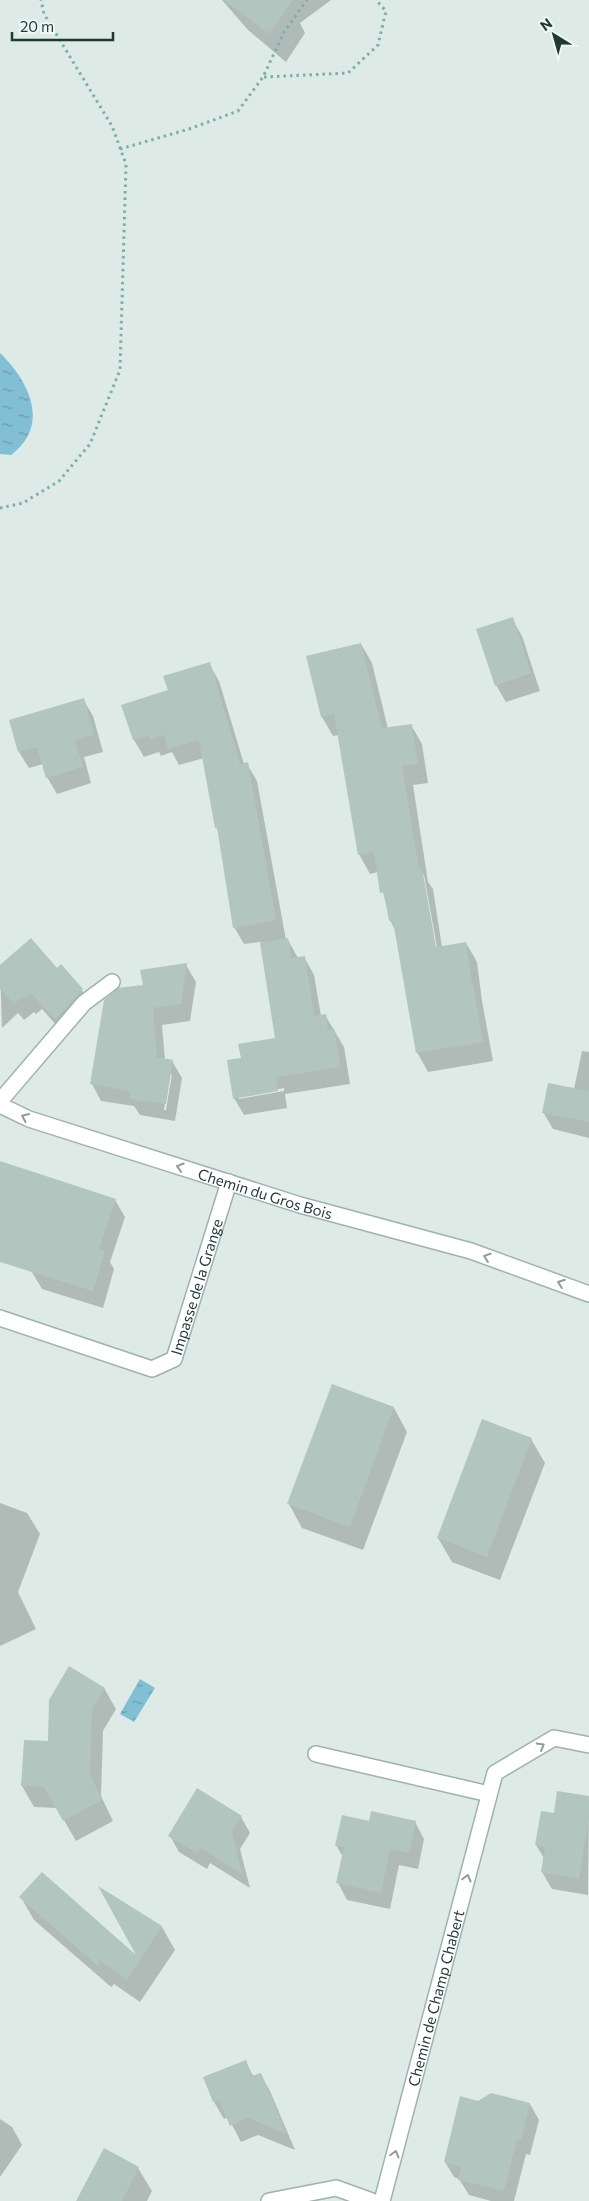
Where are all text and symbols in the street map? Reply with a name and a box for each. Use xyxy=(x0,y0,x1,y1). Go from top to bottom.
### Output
scale bar xyxy=(12,10,114,42)
north arrow xyxy=(529,10,579,60)
text: N xyxy=(537,14,555,34)
text: 20 m xyxy=(20,17,54,35)
one-way arrow xyxy=(21,1113,30,1123)
one-way arrow xyxy=(176,1162,184,1172)
street label: Chemin du Gros Bois xyxy=(196,1164,335,1222)
street label: Impasse de la Grange xyxy=(167,1216,226,1357)
one-way arrow xyxy=(483,1252,492,1262)
one-way arrow xyxy=(557,1279,566,1289)
one-way arrow xyxy=(536,1742,545,1752)
one-way arrow xyxy=(462,1875,472,1883)
street label: Chemin de Champ Chabert xyxy=(404,1908,468,2088)
one-way arrow xyxy=(389,2149,400,2158)

